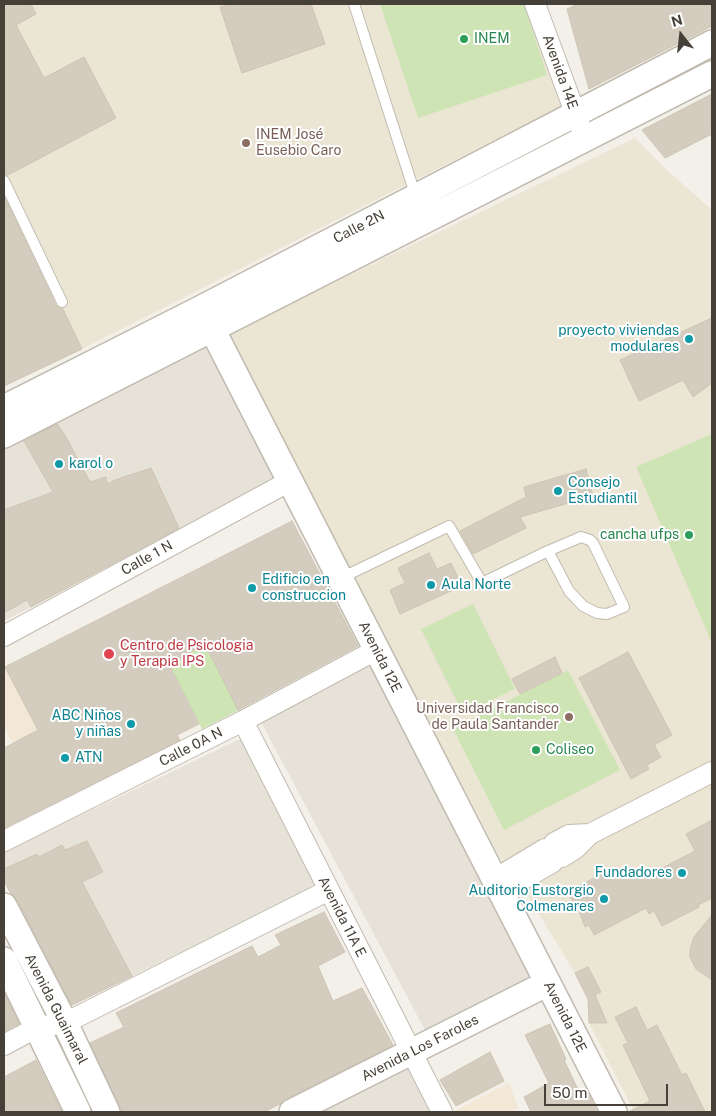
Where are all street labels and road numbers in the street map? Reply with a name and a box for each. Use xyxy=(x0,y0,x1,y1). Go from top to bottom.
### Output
street label: Avenida 14E xyxy=(539,32,581,112)
street label: Calle 2N xyxy=(330,207,388,247)
street label: Calle 1 N xyxy=(118,537,176,579)
street label: Avenida 12E xyxy=(355,619,405,695)
street label: Calle 0A N xyxy=(156,724,226,770)
street label: Avenida 11A E xyxy=(314,874,370,960)
street label: Avenida Guaimaral xyxy=(21,951,91,1067)
street label: Avenida 12E xyxy=(540,979,590,1055)
street label: Avenida Los Faroles xyxy=(359,1011,481,1085)

